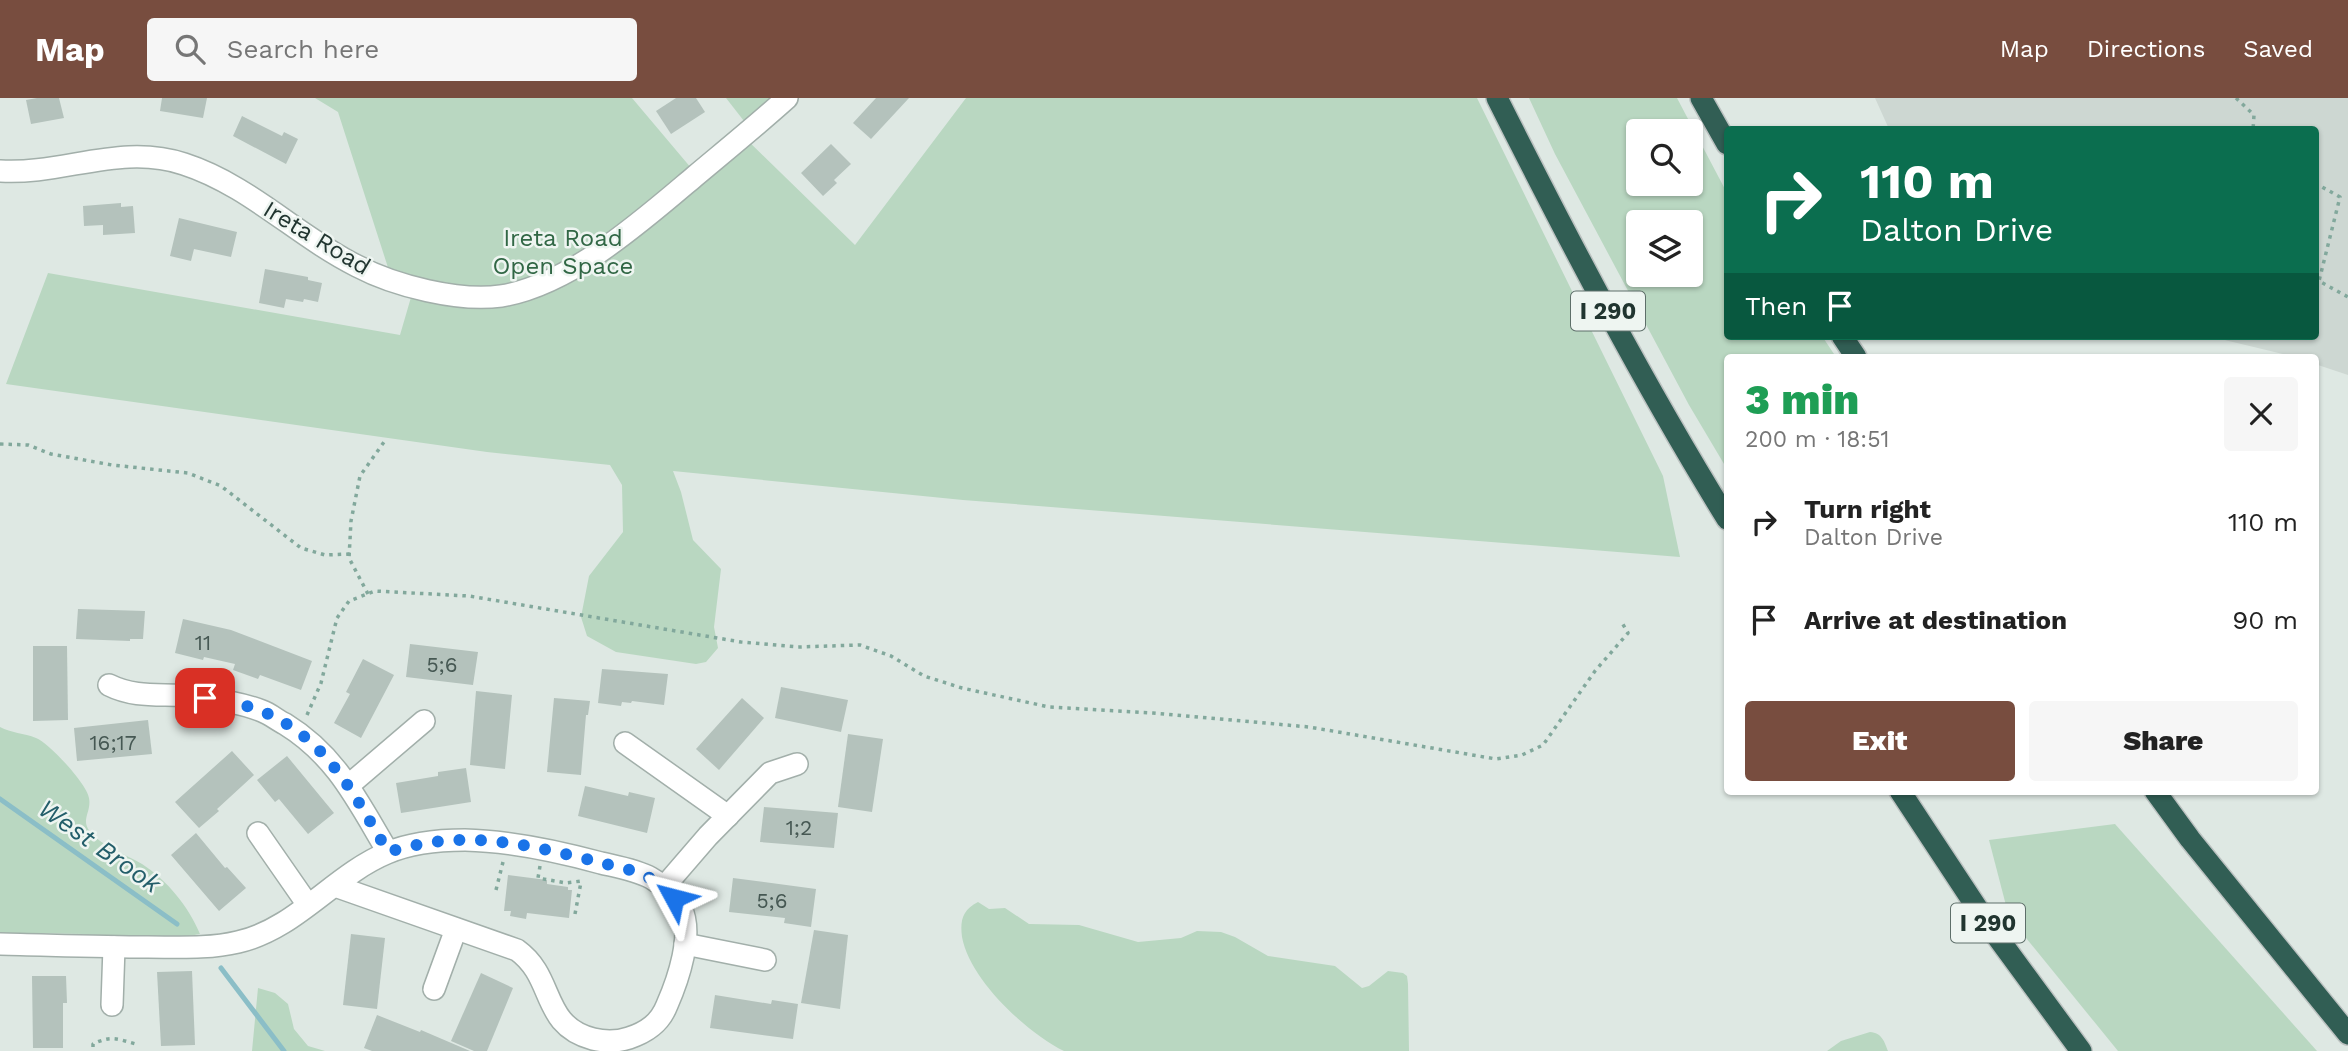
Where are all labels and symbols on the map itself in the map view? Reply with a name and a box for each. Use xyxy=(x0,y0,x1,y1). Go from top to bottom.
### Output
street label: Ireta Road xyxy=(258,195,376,281)
park label: Ireta Road Open Space xyxy=(493,224,633,280)
road number: I 290 xyxy=(1571,292,1645,330)
house number: 11 xyxy=(195,630,211,655)
house number: 5;6 xyxy=(426,652,458,677)
pin xyxy=(175,668,235,728)
house number: 16;17 xyxy=(89,730,137,755)
water label: West Brook xyxy=(33,793,168,900)
house number: 1;2 xyxy=(786,815,812,840)
position arrow xyxy=(637,861,711,935)
house number: 5;6 xyxy=(756,888,788,913)
road number: I 290 xyxy=(1951,904,2025,943)

